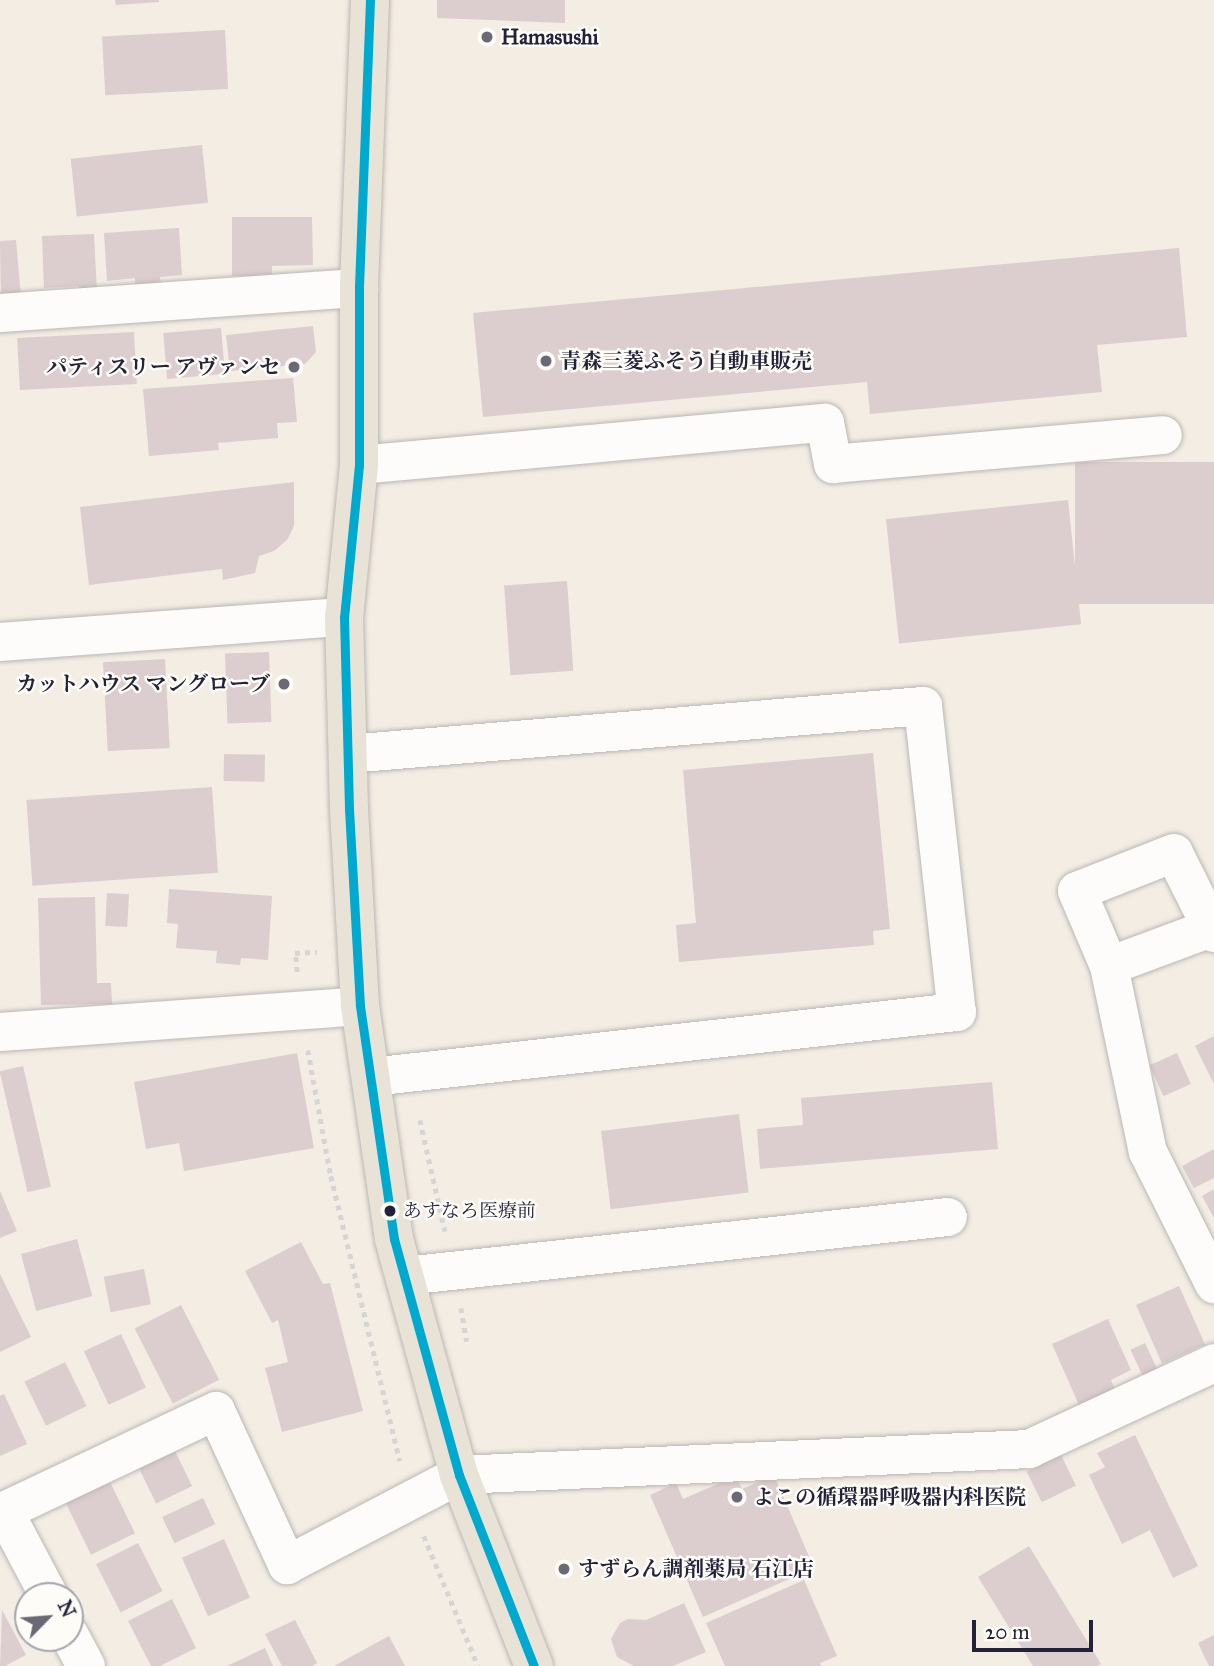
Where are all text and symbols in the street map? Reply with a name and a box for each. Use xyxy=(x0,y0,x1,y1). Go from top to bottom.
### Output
place label: Hamasushi xyxy=(501,24,599,50)
marker: Hamasushi xyxy=(479,29,495,45)
place label: 青森三菱ふそう自動車販売 xyxy=(560,348,812,374)
marker: 青森三菱ふそう自動車販売 xyxy=(538,353,554,369)
place label: パティスリー アヴァンセ xyxy=(44,354,280,380)
marker: パティスリー アヴァンセ xyxy=(286,359,302,375)
place label: カットハウス マングローブ xyxy=(13,671,270,697)
marker: カットハウス マングローブ xyxy=(276,676,292,692)
place label: あすなろ医療前 xyxy=(403,1200,536,1222)
marker: あすなろ医療前 xyxy=(383,1204,397,1218)
place label: よこの循環器呼吸器内科医院 xyxy=(753,1484,1026,1510)
marker: よこの循環器呼吸器内科医院 xyxy=(727,1487,747,1507)
place label: すずらん調剤薬局 石江店 xyxy=(578,1556,814,1582)
marker: すずらん調剤薬局 石江店 xyxy=(556,1561,572,1577)
north arrow xyxy=(14,1582,84,1652)
text: N xyxy=(53,1597,81,1621)
scale bar xyxy=(976,1606,1097,1650)
text: 20 m xyxy=(985,1619,1030,1645)

